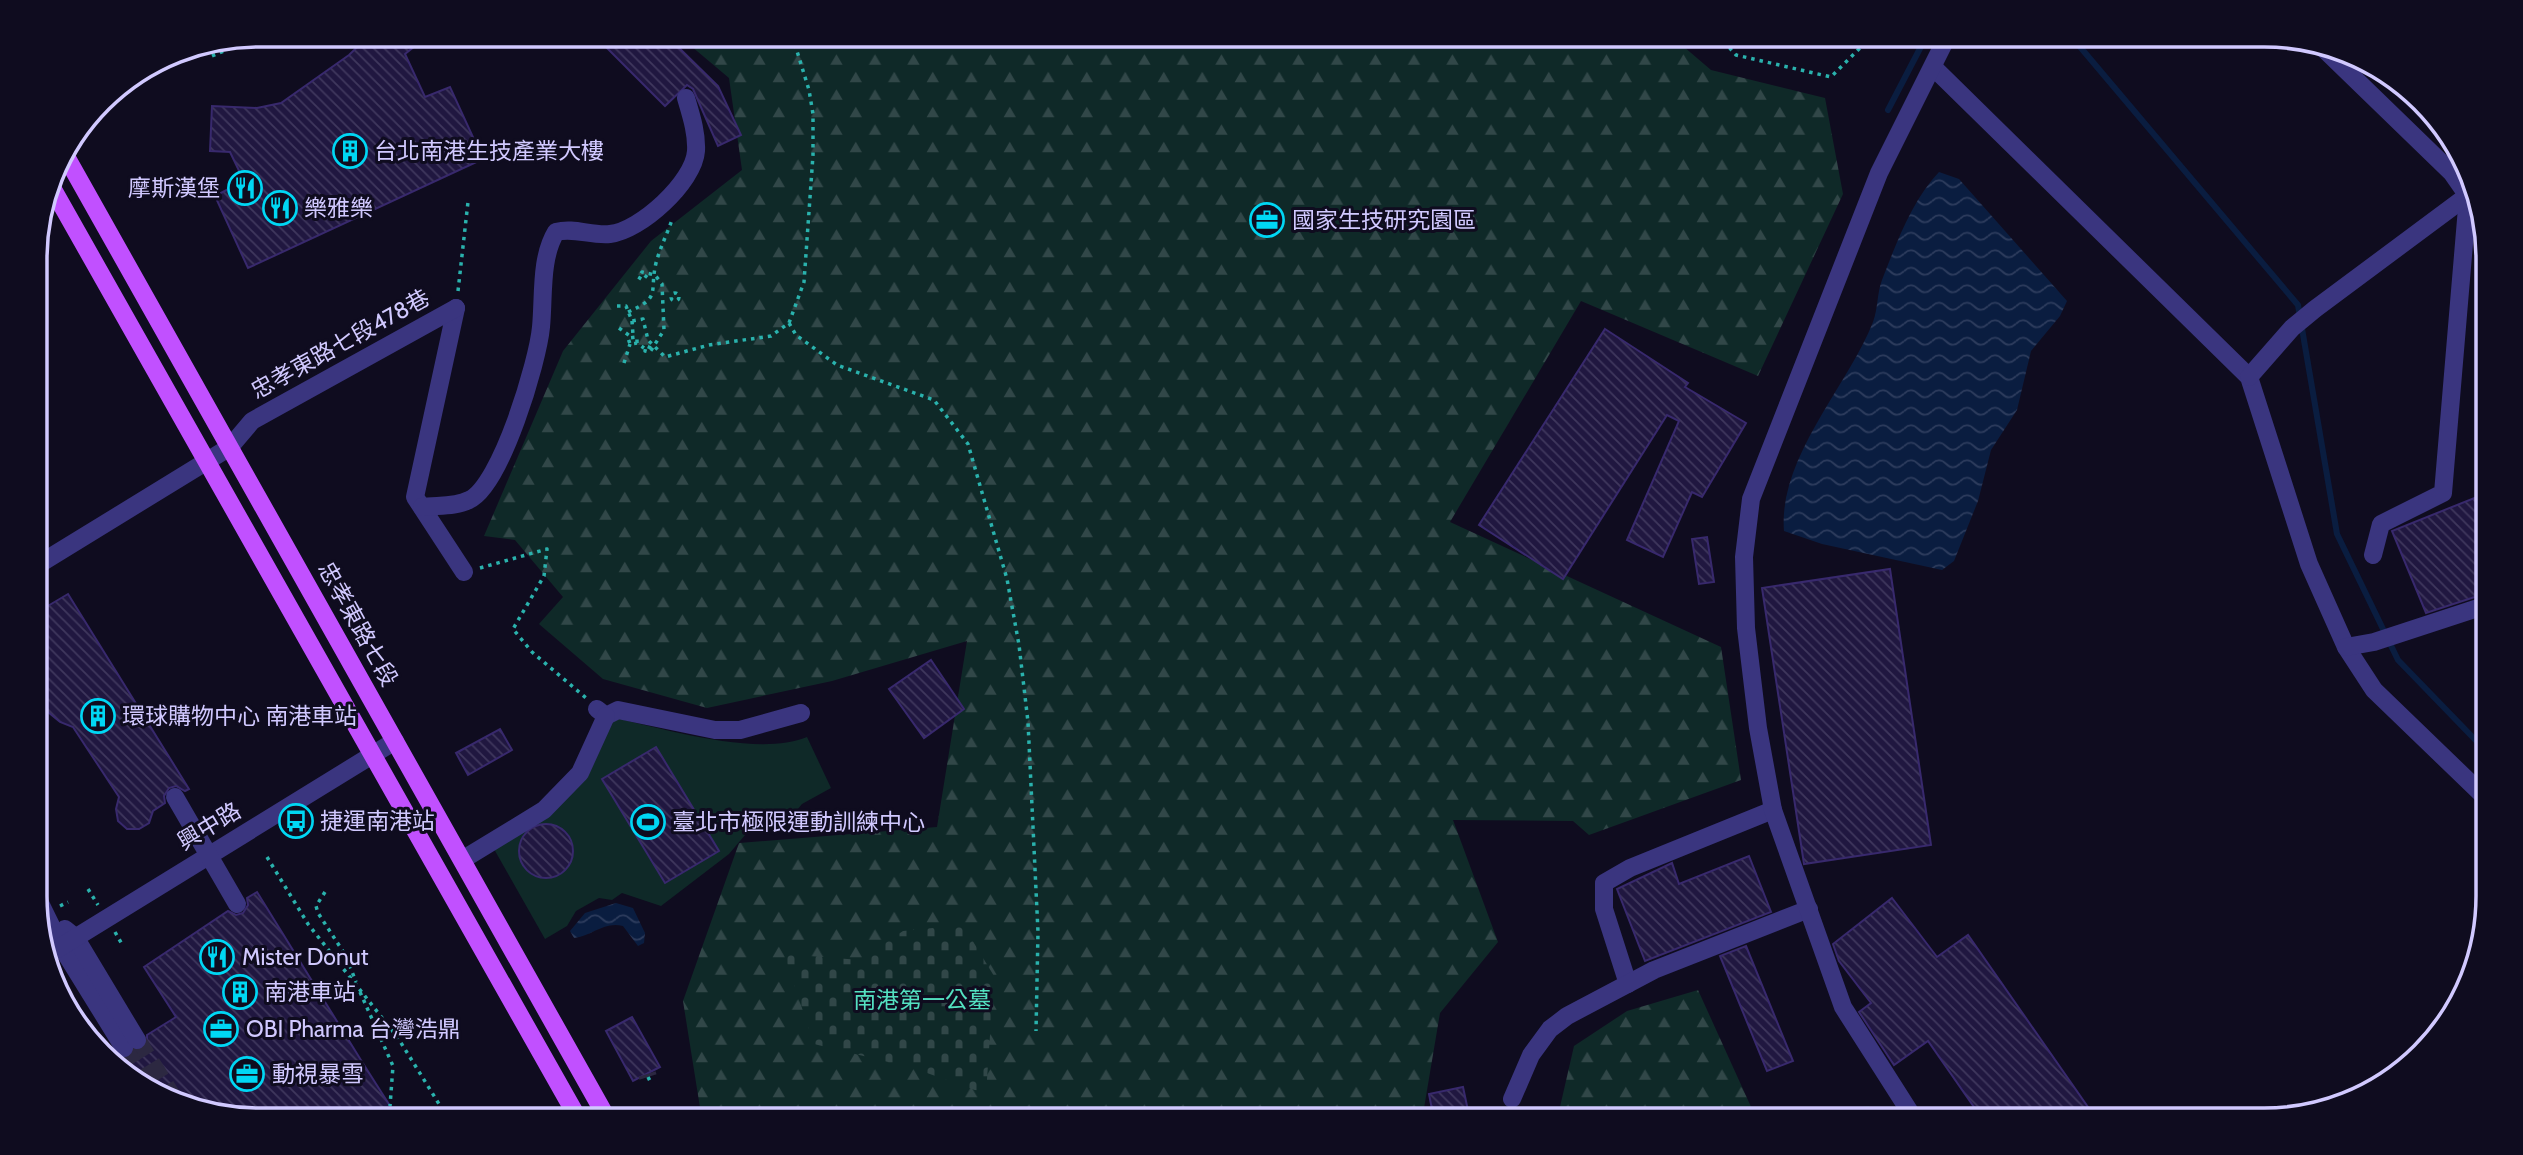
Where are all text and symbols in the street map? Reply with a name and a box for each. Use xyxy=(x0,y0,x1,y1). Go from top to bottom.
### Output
building icon: 台北南港生技產業大樓 xyxy=(331,132,369,170)
place label: 台北南港生技產業大樓 xyxy=(374,137,604,165)
restaurant icon: 摩斯漢堡 xyxy=(226,169,264,207)
place label: 摩斯漢堡 xyxy=(128,174,220,202)
restaurant icon: 樂雅樂 xyxy=(261,189,299,227)
place label: 樂雅樂 xyxy=(304,194,373,222)
office icon: 國家生技研究園區 xyxy=(1248,201,1286,239)
place label: 國家生技研究園區 xyxy=(1292,206,1476,234)
street label: 忠孝東路七段478巷 xyxy=(246,283,434,405)
street label: 忠孝東路七段 xyxy=(312,557,404,691)
building icon: 環球購物中心 南港車站 xyxy=(79,697,117,735)
place label: 環球購物中心 南港車站 xyxy=(122,702,357,730)
street label: 興中路 xyxy=(172,796,246,856)
bus stop icon: 捷運南港站 xyxy=(277,802,315,840)
sports icon: 臺北市極限運動訓練中心 xyxy=(629,803,667,841)
place label: 捷運南港站 xyxy=(320,807,435,835)
place label: 臺北市極限運動訓練中心 xyxy=(672,808,925,836)
restaurant icon: Mister Donut xyxy=(198,938,236,976)
place label: Mister Donut xyxy=(242,943,369,971)
building icon: 南港車站 xyxy=(221,973,259,1011)
place label: 南港車站 xyxy=(264,978,356,1006)
park label: 南港第一公墓 xyxy=(853,986,991,1014)
office icon: OBI Pharma 台灣浩鼎 xyxy=(202,1010,240,1048)
place label: OBI Pharma 台灣浩鼎 xyxy=(246,1015,461,1043)
office icon: 動視暴雪 xyxy=(228,1055,266,1093)
place label: 動視暴雪 xyxy=(272,1060,364,1088)

